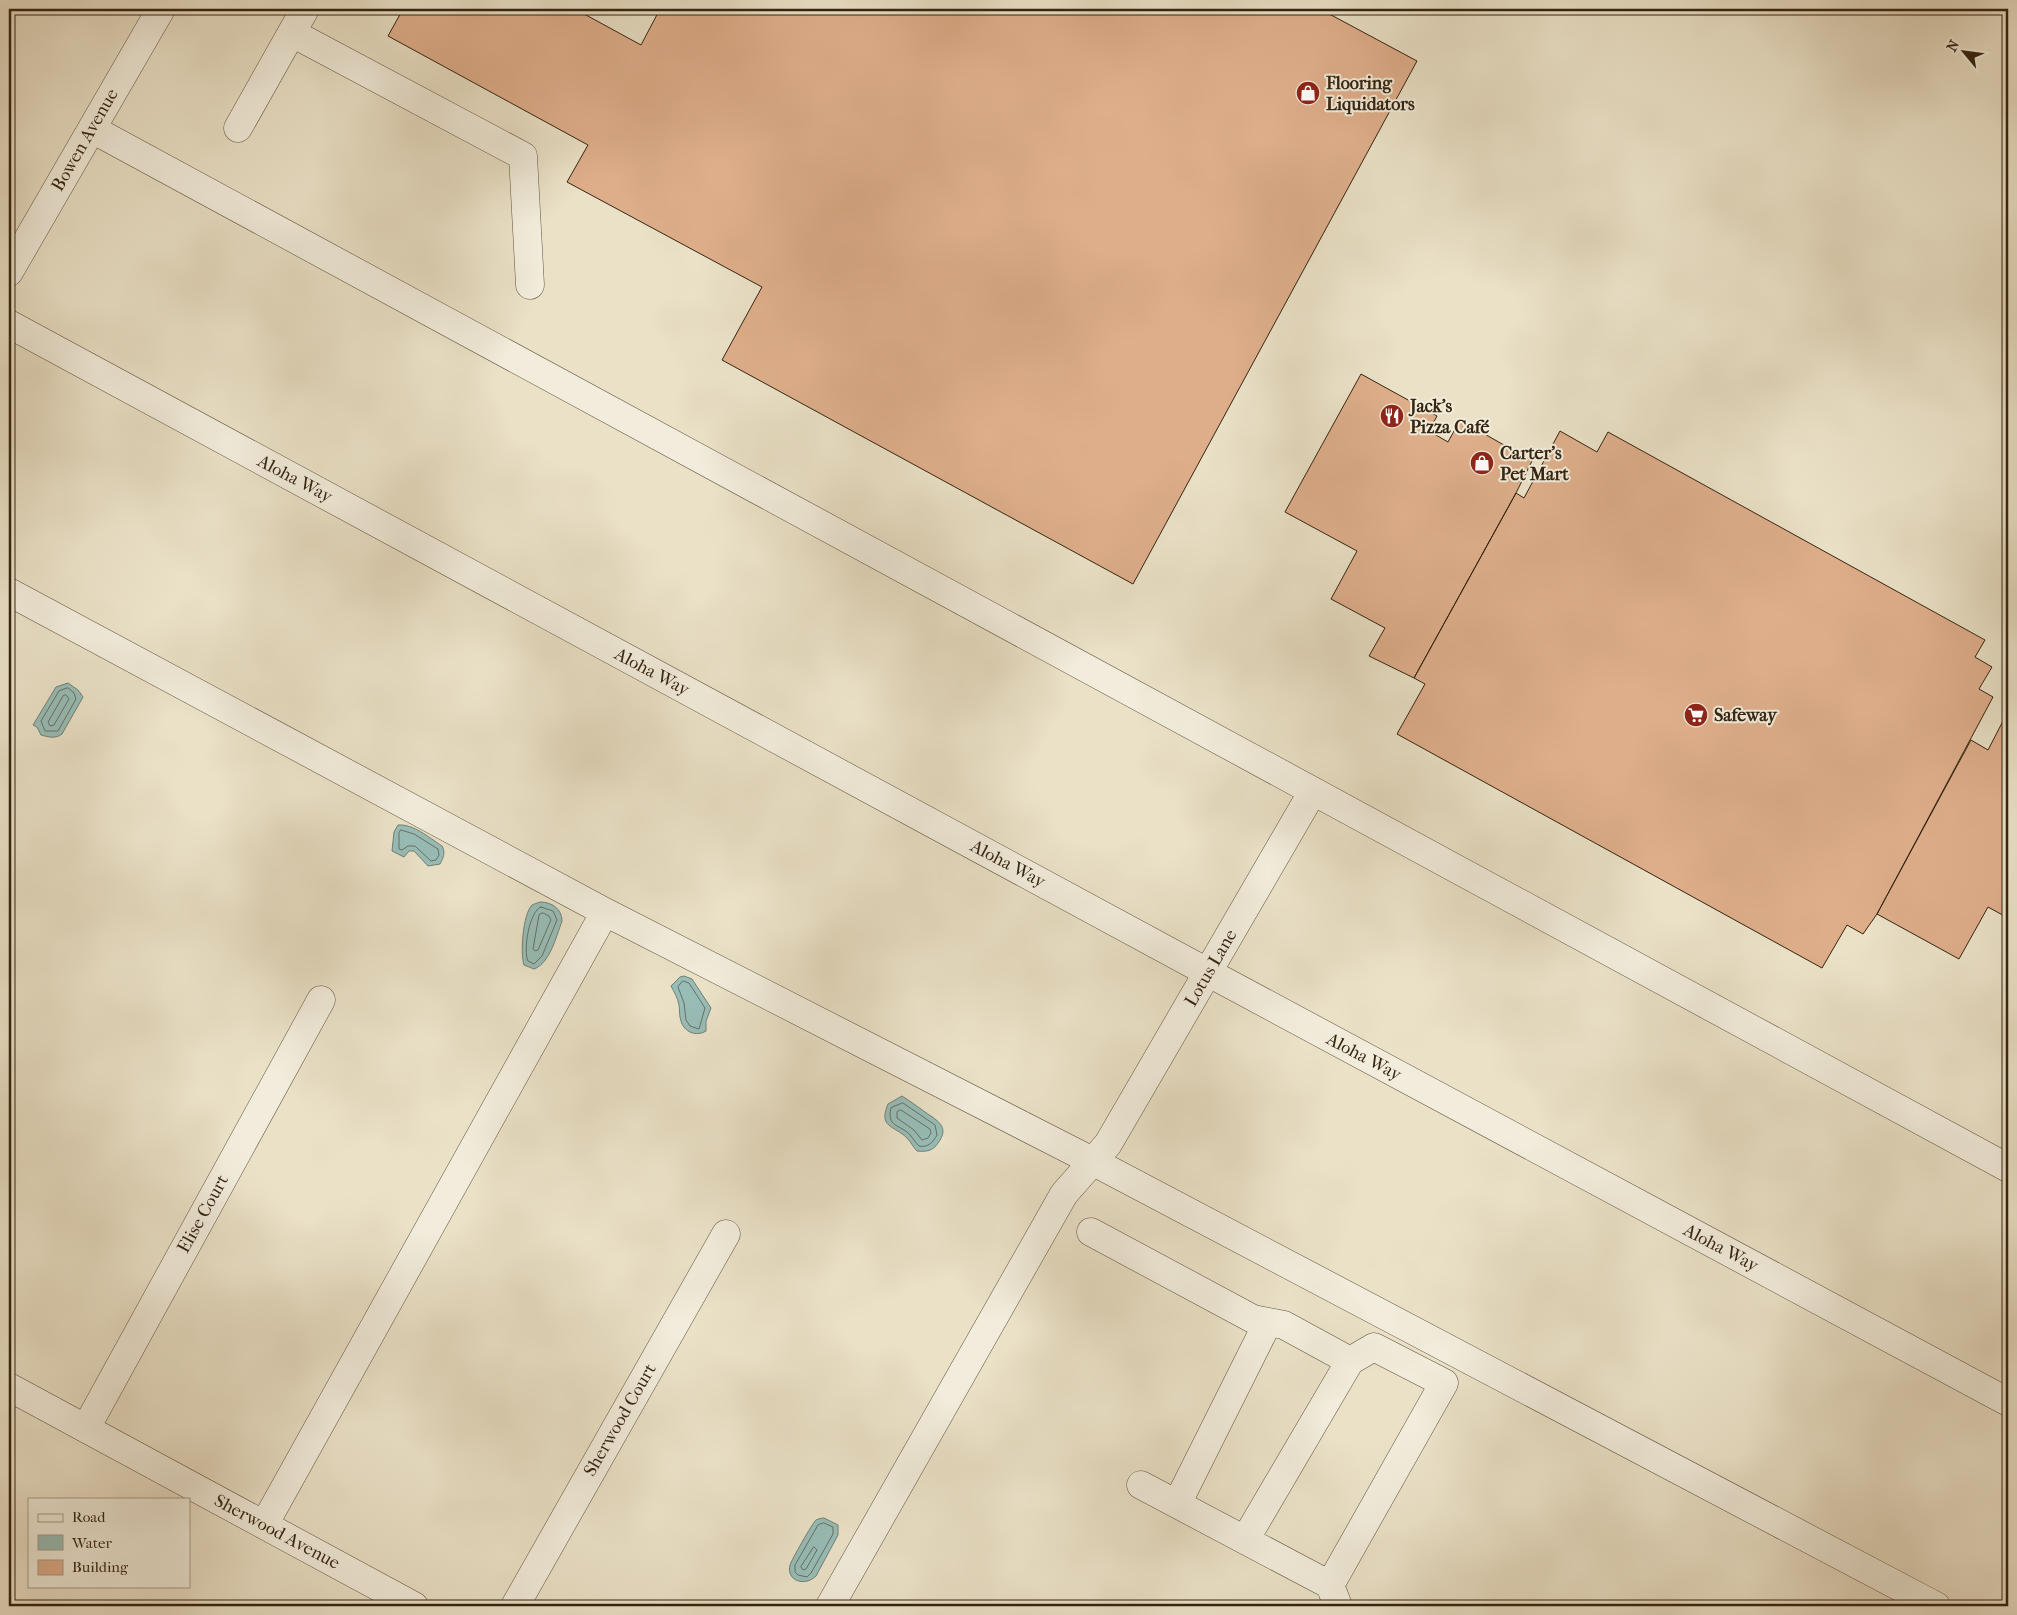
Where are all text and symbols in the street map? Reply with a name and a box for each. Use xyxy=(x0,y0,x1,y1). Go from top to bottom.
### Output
north arrow xyxy=(1940,28,1990,78)
text: N xyxy=(1943,37,1963,55)
place label: Flooring Liquidators xyxy=(1325,73,1415,115)
shop icon: Flooring Liquidators xyxy=(1295,80,1321,106)
street label: Bowen Avenue xyxy=(47,85,123,195)
place label: Jack's Pizza Café xyxy=(1408,396,1489,438)
restaurant icon: Jack's Pizza Café xyxy=(1379,403,1405,429)
place label: Carter's Pet Mart xyxy=(1500,443,1569,485)
street label: Aloha Way xyxy=(253,450,337,508)
shop icon: Carter's Pet Mart xyxy=(1469,450,1495,476)
street label: Aloha Way xyxy=(610,643,694,701)
supermarket icon: Safeway xyxy=(1683,702,1709,728)
place label: Safeway xyxy=(1714,705,1778,726)
street label: Aloha Way xyxy=(966,835,1050,893)
street label: Lotus Lane xyxy=(1181,926,1242,1010)
street label: Aloha Way xyxy=(1322,1028,1406,1086)
street label: Elise Court xyxy=(173,1171,233,1257)
street label: Aloha Way xyxy=(1679,1219,1763,1277)
street label: Sherwood Court xyxy=(579,1360,661,1480)
street label: Sherwood Avenue xyxy=(211,1490,343,1574)
legend xyxy=(28,1498,190,1588)
text: Road xyxy=(72,1508,106,1526)
text: Water xyxy=(71,1534,112,1552)
text: Building xyxy=(72,1558,129,1576)

